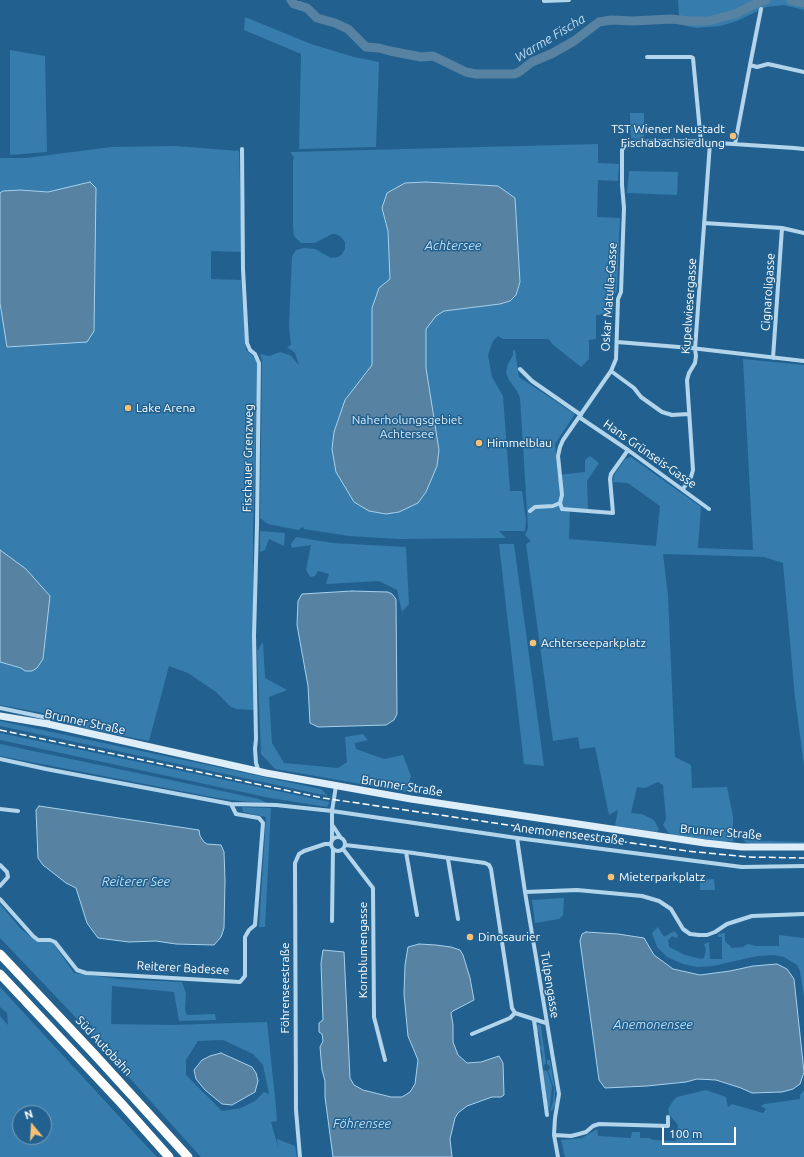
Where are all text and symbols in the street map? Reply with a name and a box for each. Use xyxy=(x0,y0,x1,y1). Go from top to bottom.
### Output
water label: Warme Fischa xyxy=(512,11,588,65)
place label: TST Wiener Neustadt Fischabachsiedlung xyxy=(611,122,725,150)
marker: TST Wiener Neustadt Fischabachsiedlung xyxy=(728,131,738,141)
water label: Achtersee xyxy=(425,238,481,254)
street label: Oskar Matulla-Gasse xyxy=(598,242,620,352)
street label: Cignaroligasse xyxy=(758,253,778,331)
street label: Kupelwiesergasse xyxy=(678,258,700,354)
place label: Lake Arena xyxy=(136,401,195,415)
marker: Lake Arena xyxy=(123,403,133,413)
street label: Fischauer Grenzweg xyxy=(240,404,256,512)
park label: Naherholungsgebiet Achtersee xyxy=(352,413,462,441)
street label: Hans Grünseis-Gasse xyxy=(601,417,699,491)
place label: Himmelblau xyxy=(487,436,552,450)
marker: Himmelblau xyxy=(474,438,484,448)
place label: Achterseeparkplatz xyxy=(541,636,646,650)
marker: Achterseeparkplatz xyxy=(528,638,538,648)
street label: Brunner Straße xyxy=(43,706,127,738)
street label: Brunner Straße xyxy=(360,772,444,800)
street label: Anemonenseestraße xyxy=(513,820,625,848)
street label: Brunner Straße xyxy=(679,821,763,843)
place label: Mieterparkplatz xyxy=(619,870,705,884)
marker: Mieterparkplatz xyxy=(606,872,616,882)
water label: Reiterer See xyxy=(102,874,170,890)
street label: Kornblumengasse xyxy=(356,902,370,998)
place label: Dinosaurier xyxy=(478,930,540,944)
marker: Dinosaurier xyxy=(465,932,475,942)
street label: Föhrenseestraße xyxy=(278,942,292,1034)
street label: Tulpengasse xyxy=(538,951,562,1019)
street label: Reiterer Badesee xyxy=(136,958,230,978)
street label: Süd Autobahn xyxy=(73,1013,135,1079)
water label: Anemonensee xyxy=(613,1017,693,1033)
north arrow xyxy=(12,1105,52,1145)
text: N xyxy=(23,1108,34,1122)
water label: Föhrensee xyxy=(333,1116,391,1132)
scale bar xyxy=(664,1119,738,1145)
text: 100 m xyxy=(669,1127,702,1140)

